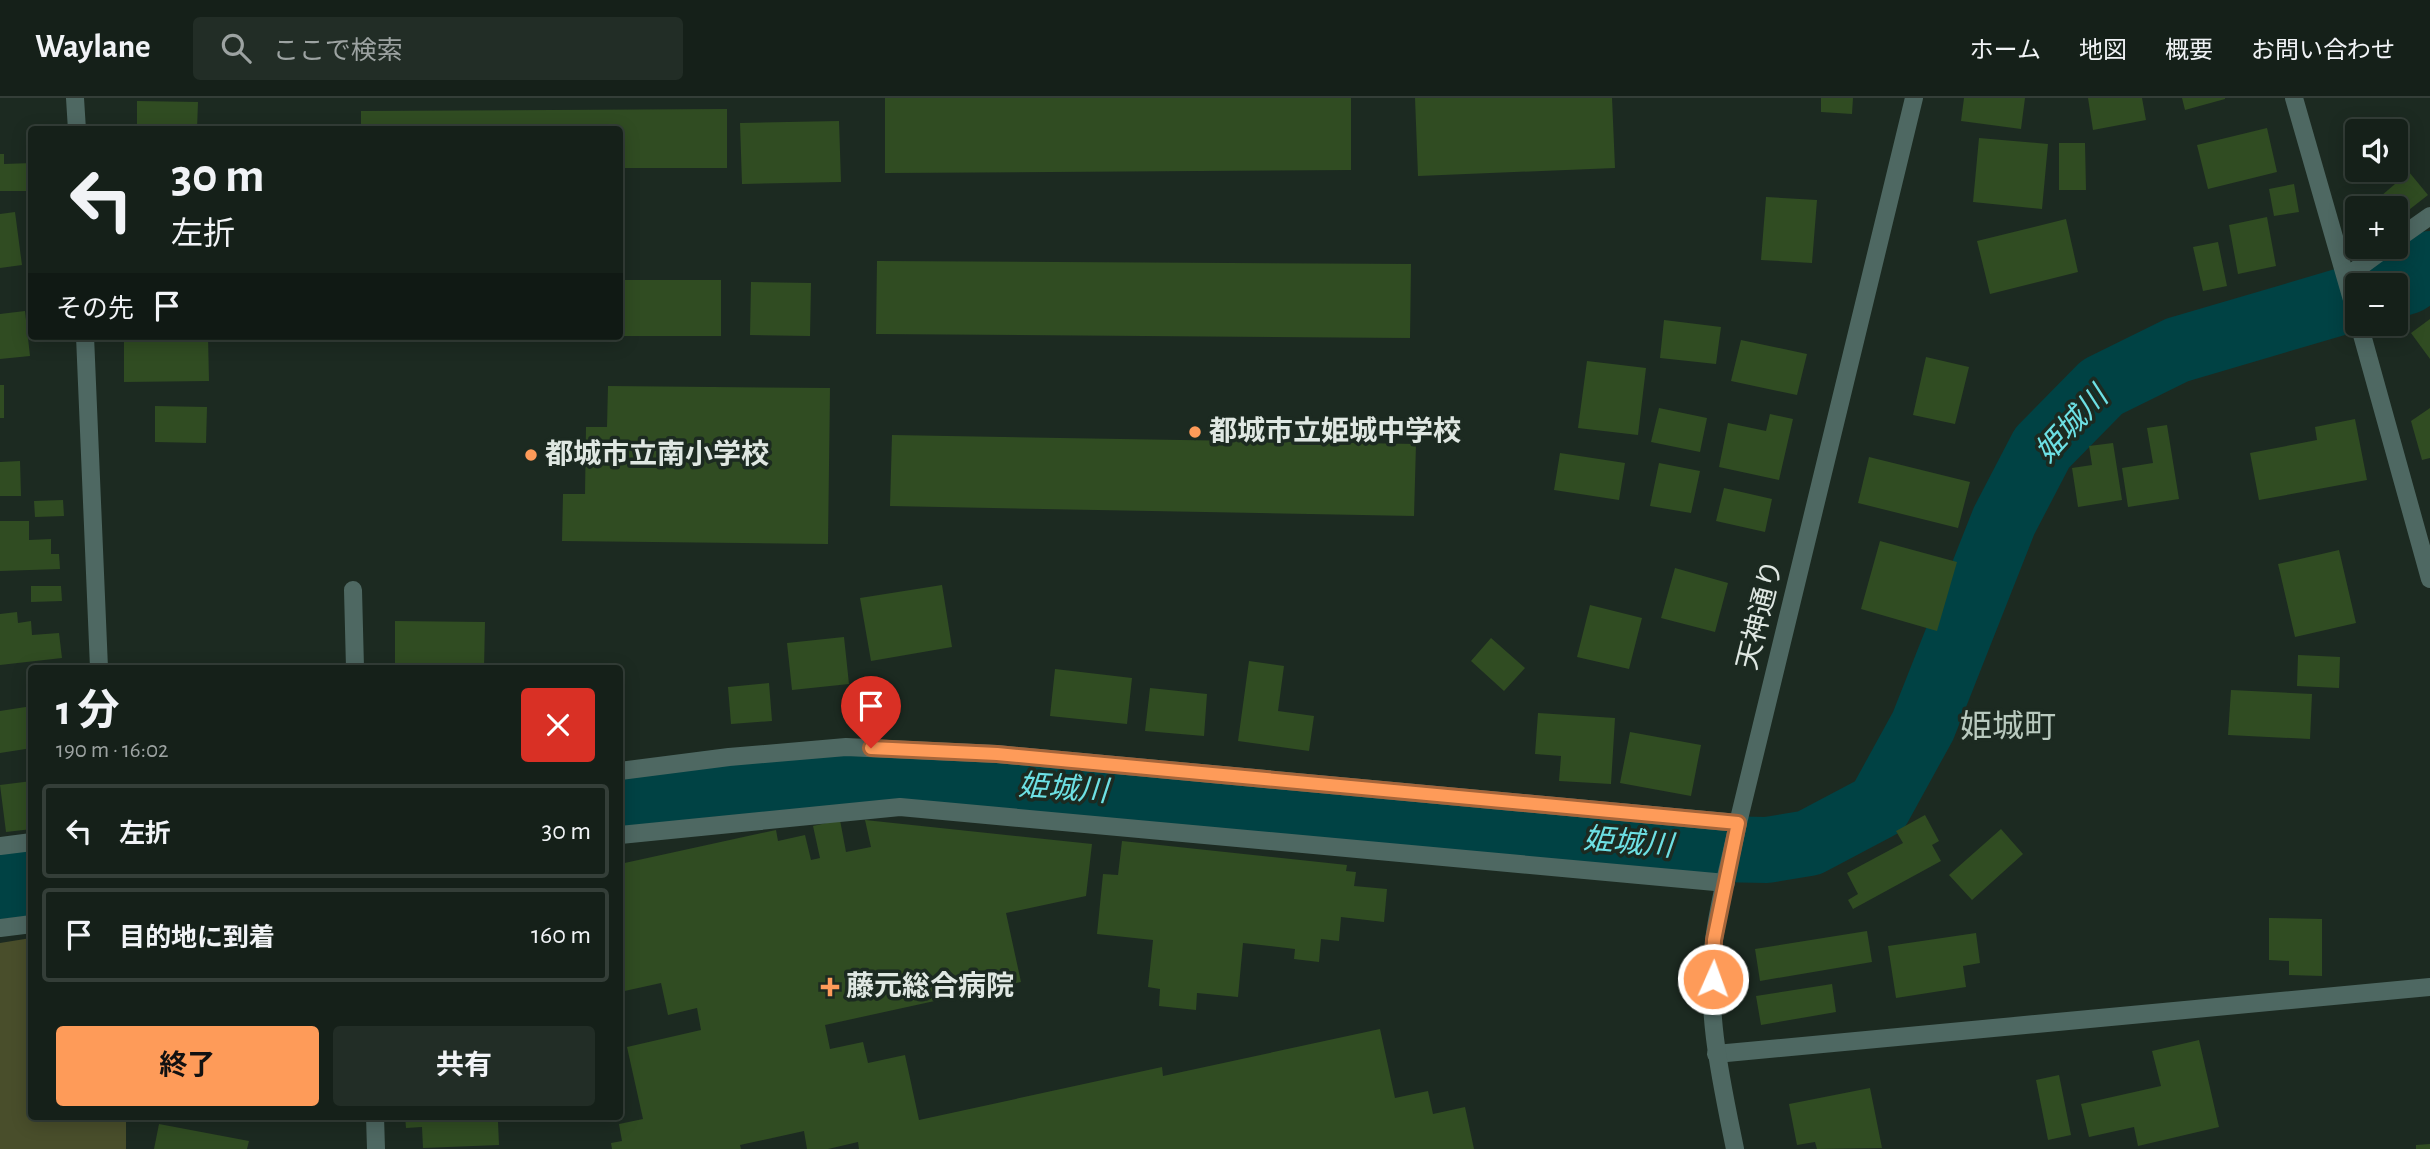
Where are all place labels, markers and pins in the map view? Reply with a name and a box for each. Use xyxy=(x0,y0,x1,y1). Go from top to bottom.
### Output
place label: 都城市立姫城中学校 xyxy=(1209,416,1461,446)
marker: 都城市立姫城中学校 xyxy=(1187,424,1203,440)
place label: 都城市立南小学校 xyxy=(545,439,769,469)
marker: 都城市立南小学校 xyxy=(523,447,539,463)
pin xyxy=(841,676,901,748)
place label: 藤元総合病院 xyxy=(846,971,1014,1001)
marker: 藤元総合病院 xyxy=(820,977,840,997)

